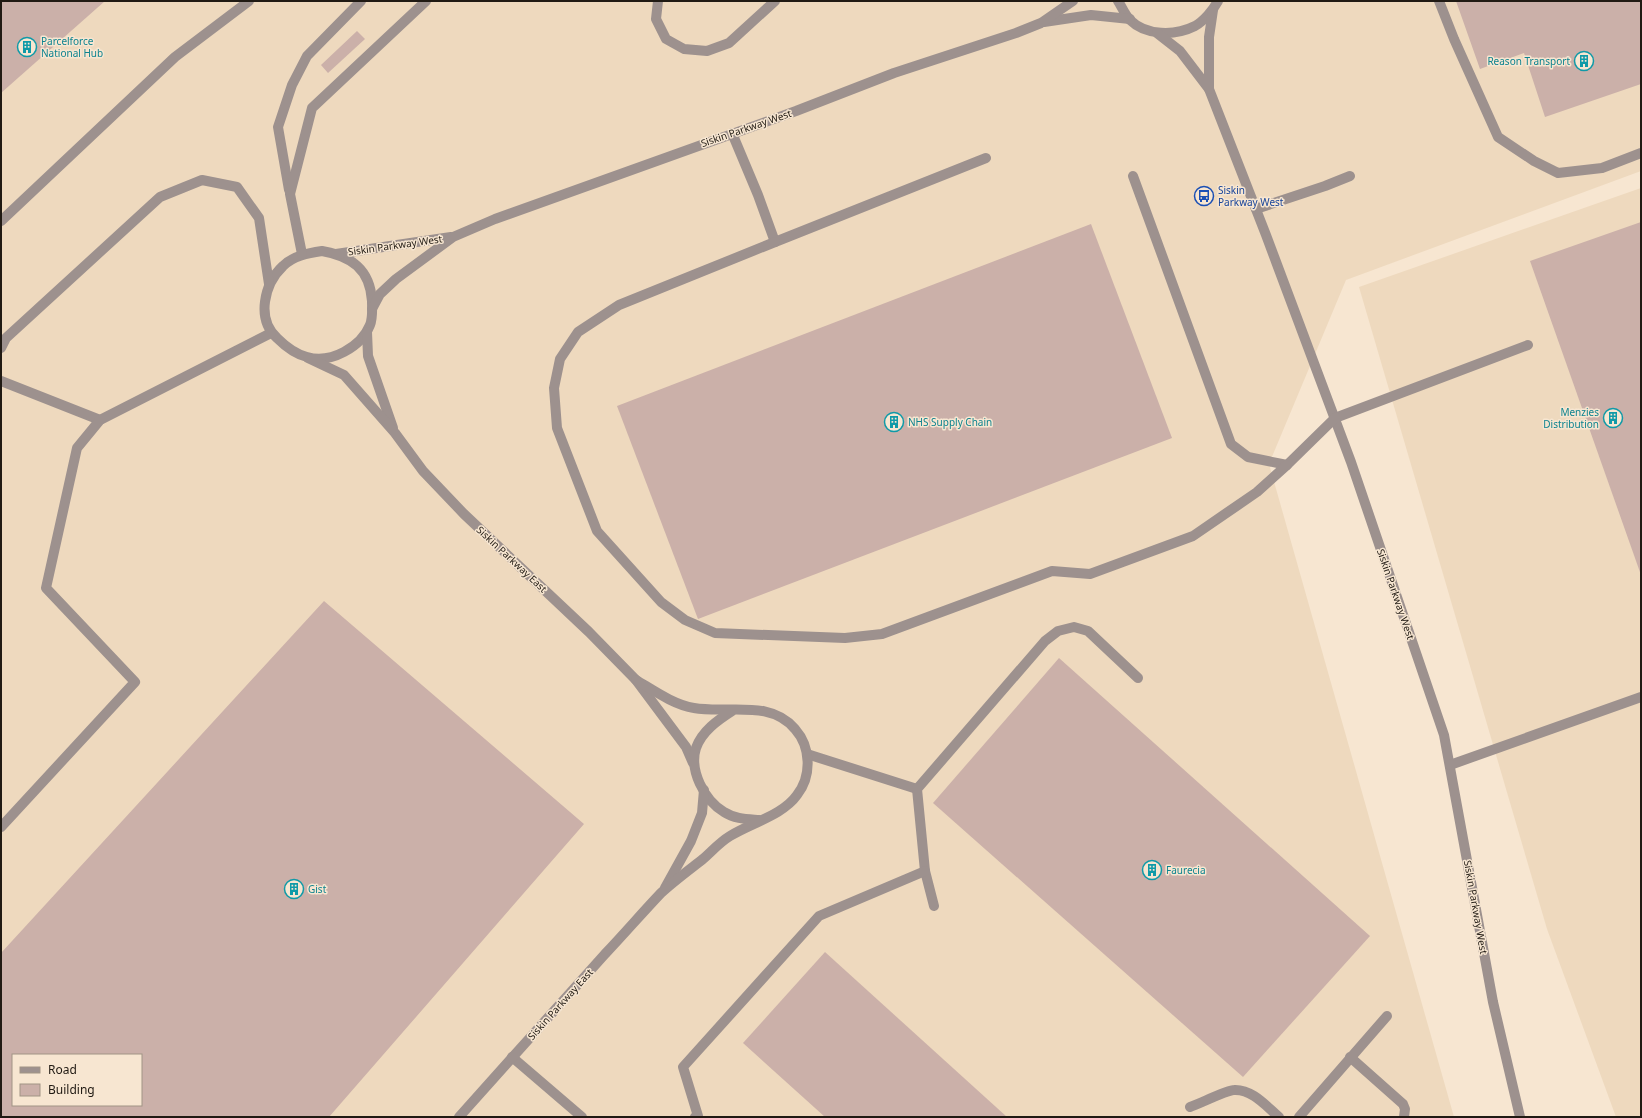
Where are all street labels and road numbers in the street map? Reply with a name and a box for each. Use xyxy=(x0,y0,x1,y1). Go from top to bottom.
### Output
street label: Siskin Parkway West xyxy=(699,106,794,150)
street label: Siskin Parkway West xyxy=(347,231,443,259)
street label: Siskin Parkway East xyxy=(474,523,550,596)
street label: Siskin Parkway West xyxy=(1374,547,1418,642)
street label: Siskin Parkway West xyxy=(1461,859,1491,955)
street label: Siskin Parkway East xyxy=(524,965,596,1043)

